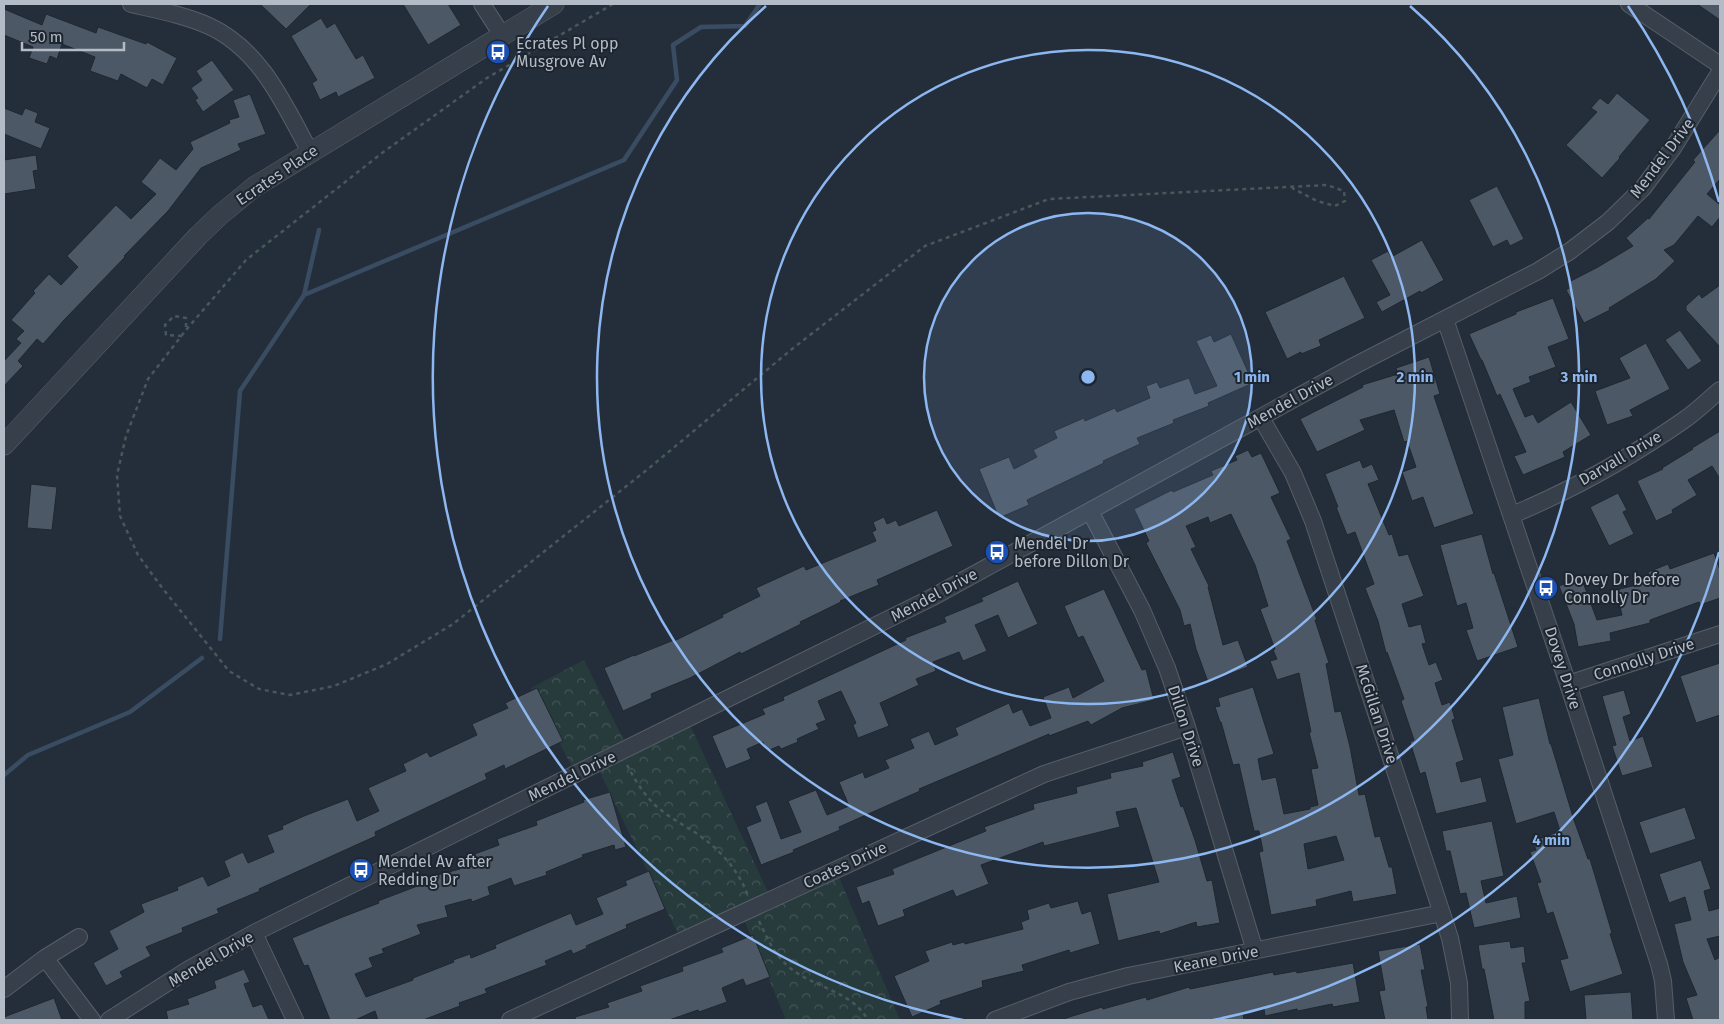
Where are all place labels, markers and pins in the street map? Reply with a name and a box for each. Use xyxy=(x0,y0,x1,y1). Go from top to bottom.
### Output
place label: Ecrates Pl opp Musgrove Av xyxy=(516,34,619,71)
bus stop icon: Ecrates Pl opp Musgrove Av xyxy=(485,39,511,65)
centre of rings xyxy=(1079,368,1097,386)
place label: Mendel Dr before Dillon Dr xyxy=(1014,534,1130,571)
bus stop icon: Mendel Dr before Dillon Dr xyxy=(984,539,1010,565)
place label: Dovey Dr before Connolly Dr xyxy=(1564,570,1680,607)
bus stop icon: Dovey Dr before Connolly Dr xyxy=(1533,575,1559,601)
place label: Mendel Av after Redding Dr xyxy=(378,852,492,889)
bus stop icon: Mendel Av after Redding Dr xyxy=(348,857,374,883)

